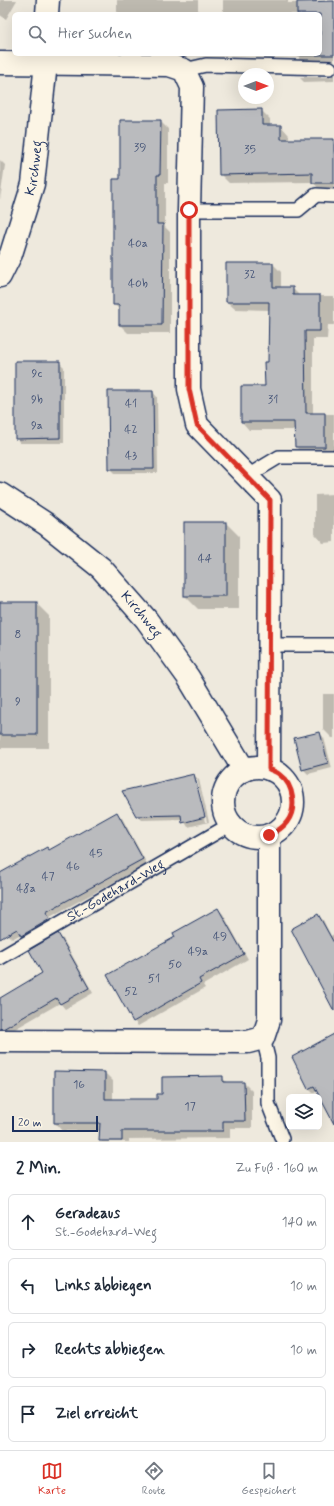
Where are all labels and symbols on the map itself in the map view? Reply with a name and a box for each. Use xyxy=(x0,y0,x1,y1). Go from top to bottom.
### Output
north arrow xyxy=(238,68,274,104)
street label: Kirchweg xyxy=(21,139,49,198)
house number: 39 xyxy=(134,140,146,156)
house number: 35 xyxy=(244,142,256,158)
route start xyxy=(180,201,198,219)
house number: 40a xyxy=(128,236,148,252)
house number: 32 xyxy=(244,267,256,283)
house number: 40b xyxy=(128,276,148,292)
house number: 9c xyxy=(32,366,43,382)
house number: 9b xyxy=(31,392,43,408)
house number: 31 xyxy=(268,392,278,408)
house number: 41 xyxy=(125,396,137,412)
house number: 9a xyxy=(31,418,43,434)
house number: 42 xyxy=(124,422,138,438)
house number: 43 xyxy=(125,448,137,464)
house number: 44 xyxy=(198,551,212,567)
street label: Kirchweg xyxy=(117,587,166,643)
house number: 8 xyxy=(15,627,21,643)
house number: 9 xyxy=(15,694,21,710)
route end xyxy=(260,826,278,844)
house number: 45 xyxy=(89,846,103,862)
street label: St.-Godehard-Weg xyxy=(64,855,169,926)
house number: 46 xyxy=(66,859,80,875)
house number: 47 xyxy=(41,869,55,885)
house number: 48a xyxy=(16,881,36,897)
house number: 49 xyxy=(213,929,227,945)
house number: 49a xyxy=(188,944,208,960)
house number: 50 xyxy=(168,957,182,973)
house number: 51 xyxy=(148,971,160,987)
house number: 52 xyxy=(124,984,138,1000)
house number: 16 xyxy=(73,1077,85,1093)
house number: 17 xyxy=(184,1099,196,1115)
scale bar xyxy=(12,1114,98,1133)

